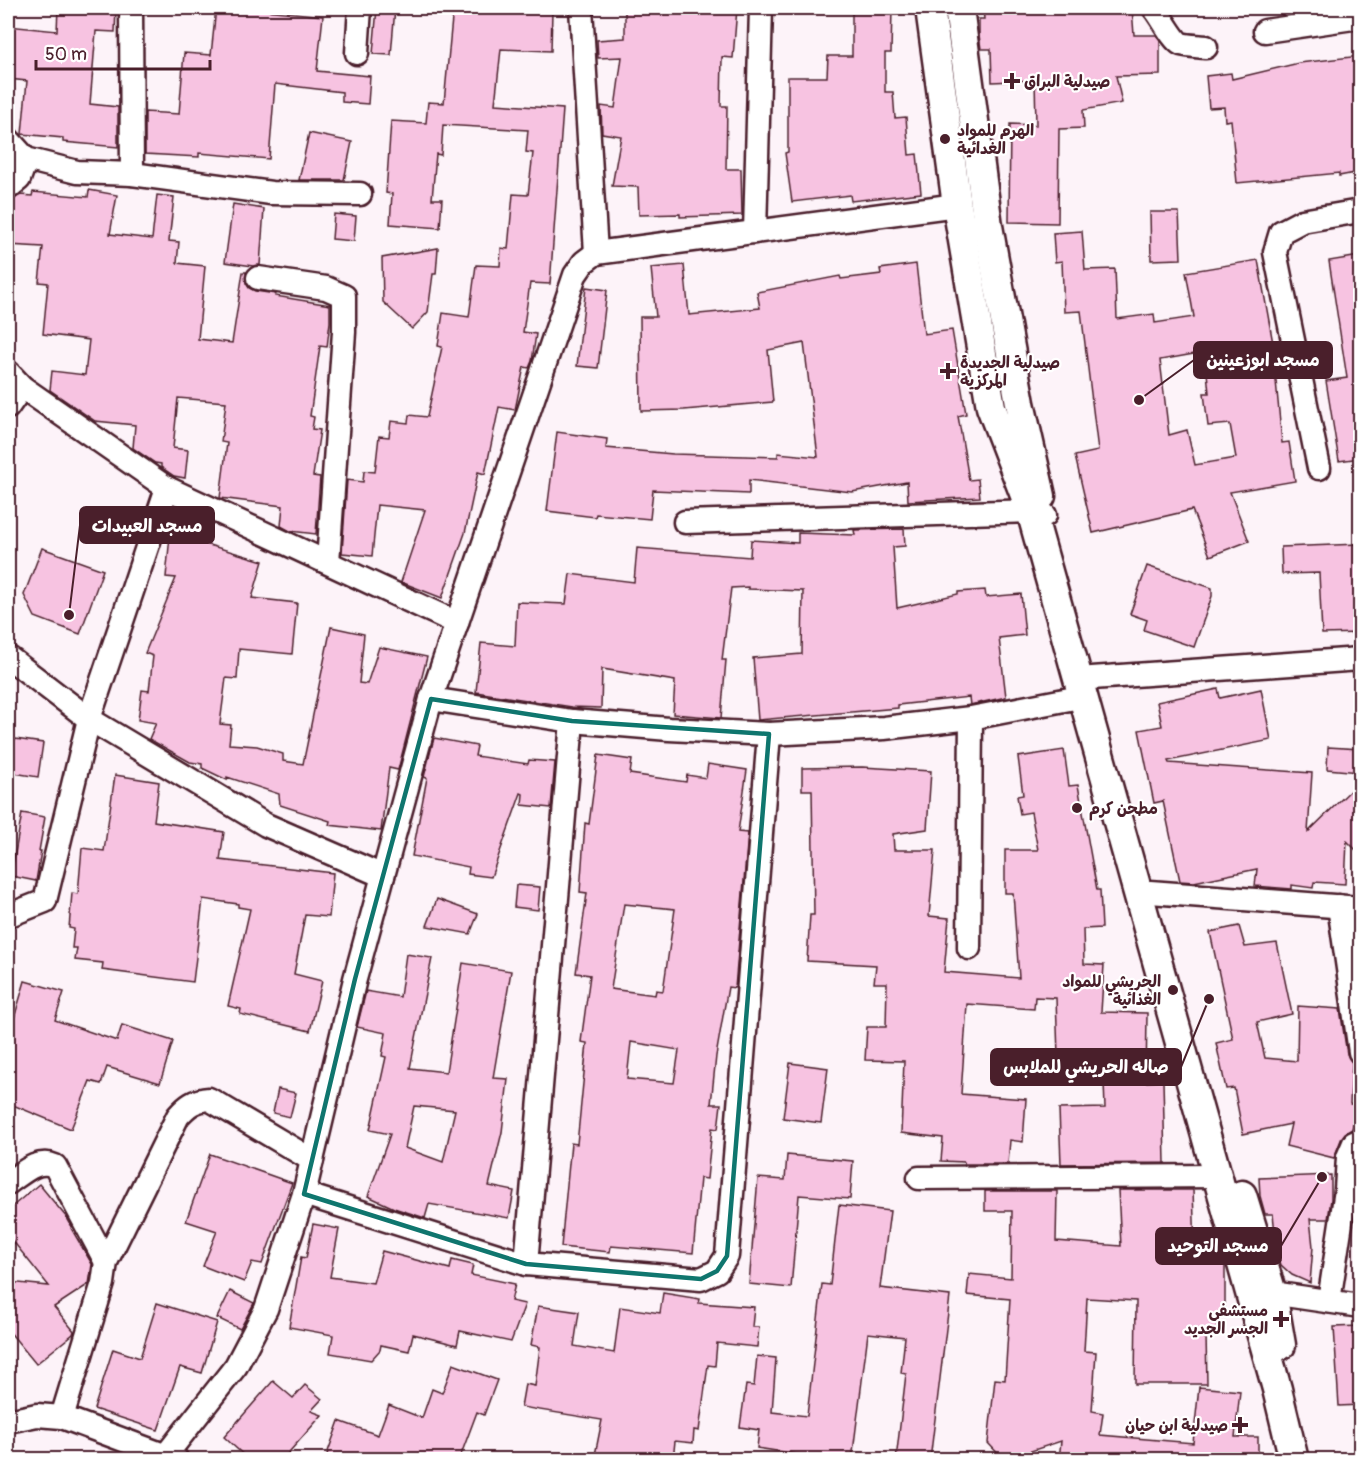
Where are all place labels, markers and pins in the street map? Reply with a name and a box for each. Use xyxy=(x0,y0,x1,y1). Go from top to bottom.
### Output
place label: صيدلية البراق xyxy=(1024,72,1111,92)
marker: صيدلية البراق xyxy=(1005,74,1019,88)
place label: الهرم للمواد الغدائية xyxy=(957,121,1034,159)
marker: الهرم للمواد الغدائية xyxy=(938,132,952,146)
callout: مسجد ابوزعينين xyxy=(1194,342,1332,378)
place label: صيدلية الجديدة المركزية xyxy=(960,353,1060,391)
marker: صيدلية الجديدة المركزية xyxy=(941,364,955,378)
callout: مسجد العبيدات xyxy=(80,507,214,543)
place label: مطحن كرم xyxy=(1089,799,1158,821)
marker: مطحن كرم xyxy=(1070,801,1084,815)
place label: الحريشي للمواد الغذائية xyxy=(1062,972,1161,1010)
marker: الحريشي للمواد الغذائية xyxy=(1166,983,1180,997)
callout: صاله الحريشي للملابس xyxy=(991,1049,1181,1085)
callout: مسجد التوحيد xyxy=(1156,1228,1281,1264)
place label: مستشفى الجسر الجديد xyxy=(1184,1301,1268,1339)
marker: مستشفى الجسر الجديد xyxy=(1272,1310,1290,1328)
place label: صيدلية ابن حيان xyxy=(1125,1416,1228,1436)
marker: صيدلية ابن حيان xyxy=(1233,1418,1247,1432)

